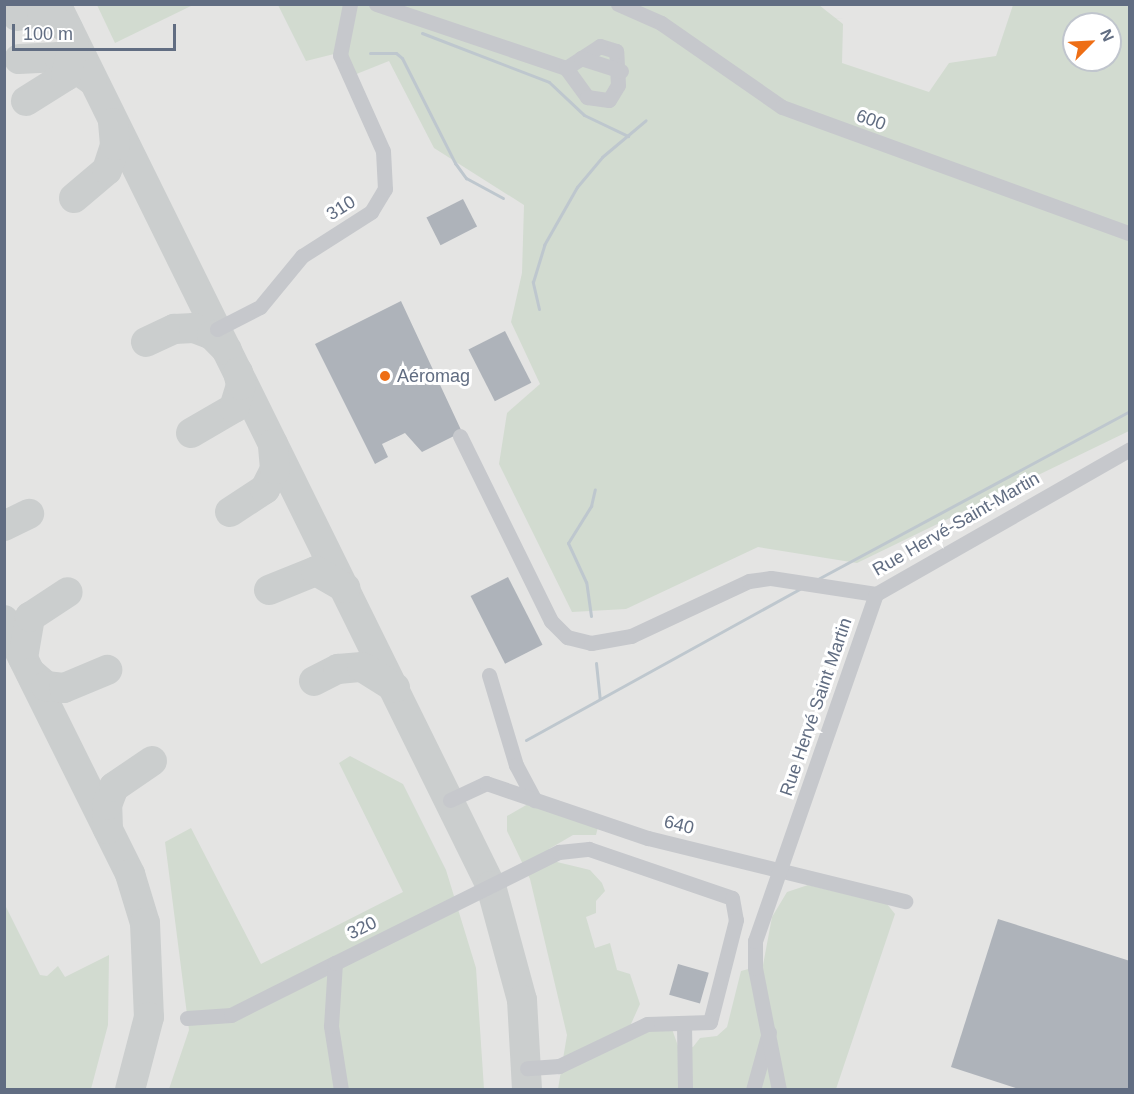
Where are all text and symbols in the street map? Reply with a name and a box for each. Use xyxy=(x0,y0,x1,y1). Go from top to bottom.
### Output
scale bar xyxy=(15,12,178,50)
north arrow xyxy=(1062,12,1122,72)
text: 100 m xyxy=(23,24,73,44)
text: N xyxy=(1097,27,1117,44)
street label: 600 xyxy=(853,105,889,135)
street label: 310 xyxy=(323,191,359,225)
place label: Aéromag xyxy=(397,365,470,387)
marker: Aéromag xyxy=(378,369,392,383)
street label: Rue Hervé-Saint-Martin xyxy=(869,467,1043,581)
street label: Rue Hervé Saint Martin xyxy=(775,615,857,799)
street label: 640 xyxy=(662,811,696,839)
street label: 320 xyxy=(344,912,380,944)

